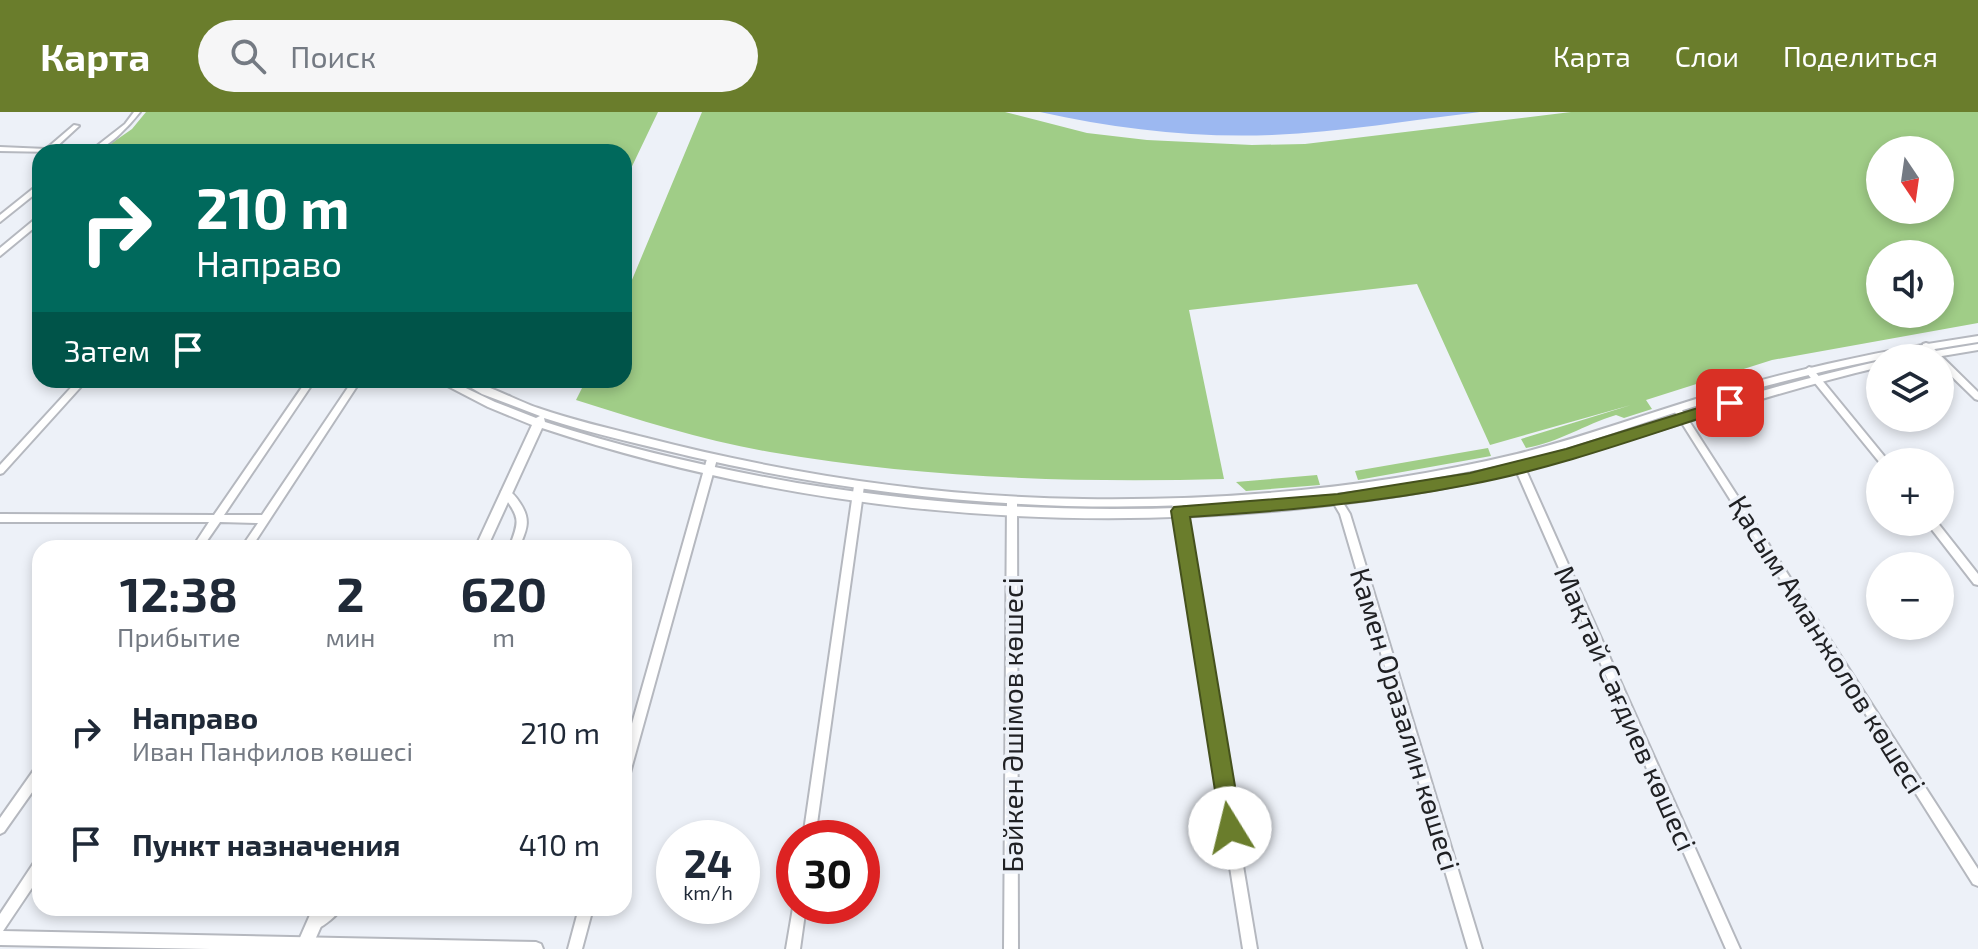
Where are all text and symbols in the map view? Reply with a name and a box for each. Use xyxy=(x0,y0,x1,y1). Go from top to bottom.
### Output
search box xyxy=(198,20,758,92)
text: Карта xyxy=(40,33,150,79)
icon: search xyxy=(226,34,270,78)
text: Поиск xyxy=(290,38,376,74)
text: Карта xyxy=(1553,39,1631,73)
text: Слои xyxy=(1675,39,1739,73)
text: Поделиться xyxy=(1783,39,1938,73)
north arrow xyxy=(1866,136,1954,224)
map controls xyxy=(1866,136,1954,640)
text: 210 m xyxy=(196,173,350,240)
icon: right xyxy=(64,176,168,280)
button: sound xyxy=(1866,240,1954,328)
text: Направо xyxy=(196,241,342,284)
icon: arrive xyxy=(166,328,210,372)
text: Затем xyxy=(64,332,150,368)
button: layers xyxy=(1866,344,1954,432)
pin xyxy=(1696,369,1764,437)
icon: arrive xyxy=(1708,381,1752,425)
button: + xyxy=(1866,448,1954,536)
street label: Қасым Аманжолов көшесі xyxy=(1722,489,1934,799)
button: − xyxy=(1866,552,1954,640)
street label: Мақтай Сағдиев көшесі xyxy=(1548,560,1704,856)
text: 12:38 xyxy=(120,564,238,622)
text: 2 xyxy=(337,564,364,622)
text: 620 xyxy=(460,564,547,622)
street label: Камен Оразалин көшесі xyxy=(1344,564,1468,874)
street label: Бәйкен Әшімов көшесі xyxy=(995,577,1029,873)
text: Прибытие xyxy=(117,621,241,652)
text: мин xyxy=(326,621,375,652)
text: m xyxy=(492,621,515,652)
text: Направо xyxy=(132,699,258,735)
icon: right xyxy=(64,710,108,754)
text: 210 m xyxy=(520,714,600,750)
text: Иван Панфилов көшесі xyxy=(132,735,413,766)
position arrow xyxy=(1188,786,1272,870)
speed limit sign: 30 xyxy=(776,820,880,924)
icon: arrive xyxy=(64,822,108,866)
text: Пункт назначения xyxy=(132,826,400,862)
text: 410 m xyxy=(519,826,600,862)
text: 24 xyxy=(684,838,732,886)
text: km/h xyxy=(683,880,733,904)

